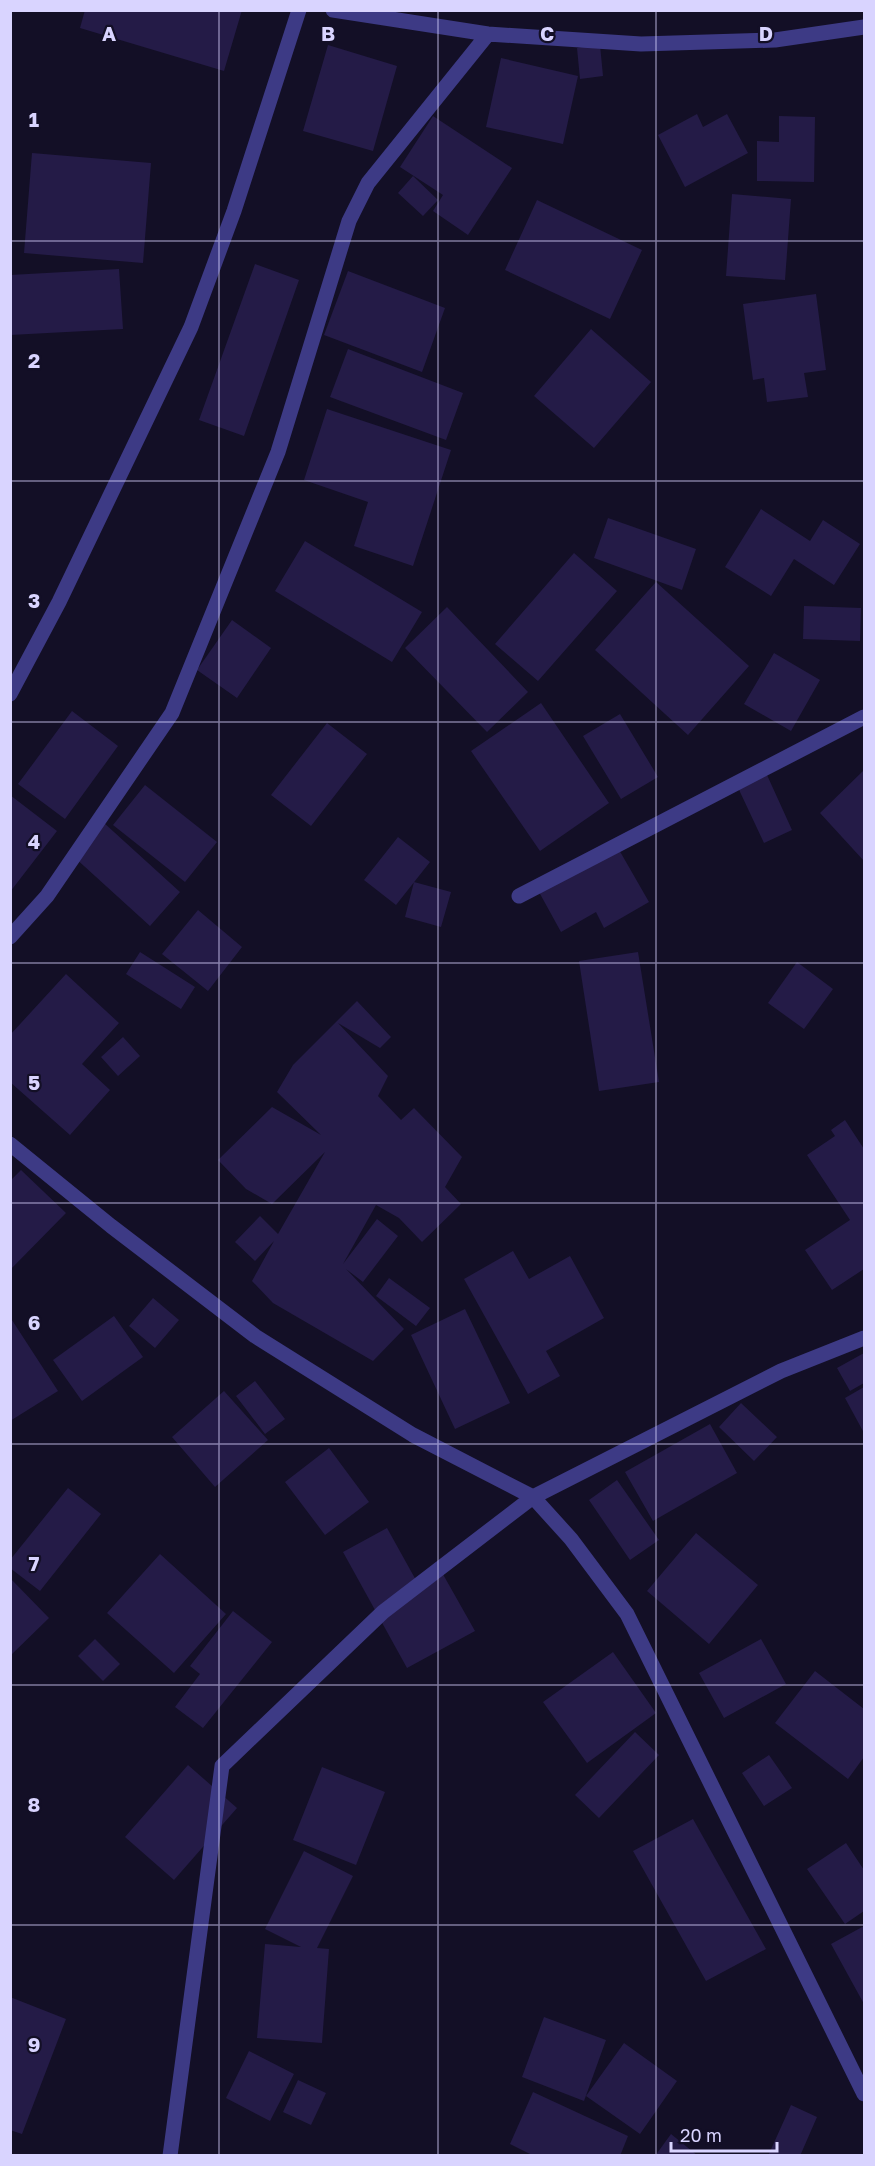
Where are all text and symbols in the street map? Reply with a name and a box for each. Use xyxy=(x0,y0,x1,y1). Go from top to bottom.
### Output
text: A xyxy=(102,21,116,45)
text: B xyxy=(321,21,335,45)
text: C xyxy=(540,21,554,45)
text: D xyxy=(759,21,773,45)
text: 1 xyxy=(29,107,39,131)
text: 2 xyxy=(28,348,40,372)
text: 3 xyxy=(28,588,40,612)
text: 4 xyxy=(28,829,40,853)
text: 5 xyxy=(28,1070,40,1094)
text: 6 xyxy=(28,1310,40,1334)
text: 7 xyxy=(29,1551,40,1575)
text: 8 xyxy=(28,1792,40,1816)
text: 9 xyxy=(28,2032,40,2056)
scale bar xyxy=(671,2115,778,2153)
text: 20 m xyxy=(680,2124,722,2146)

